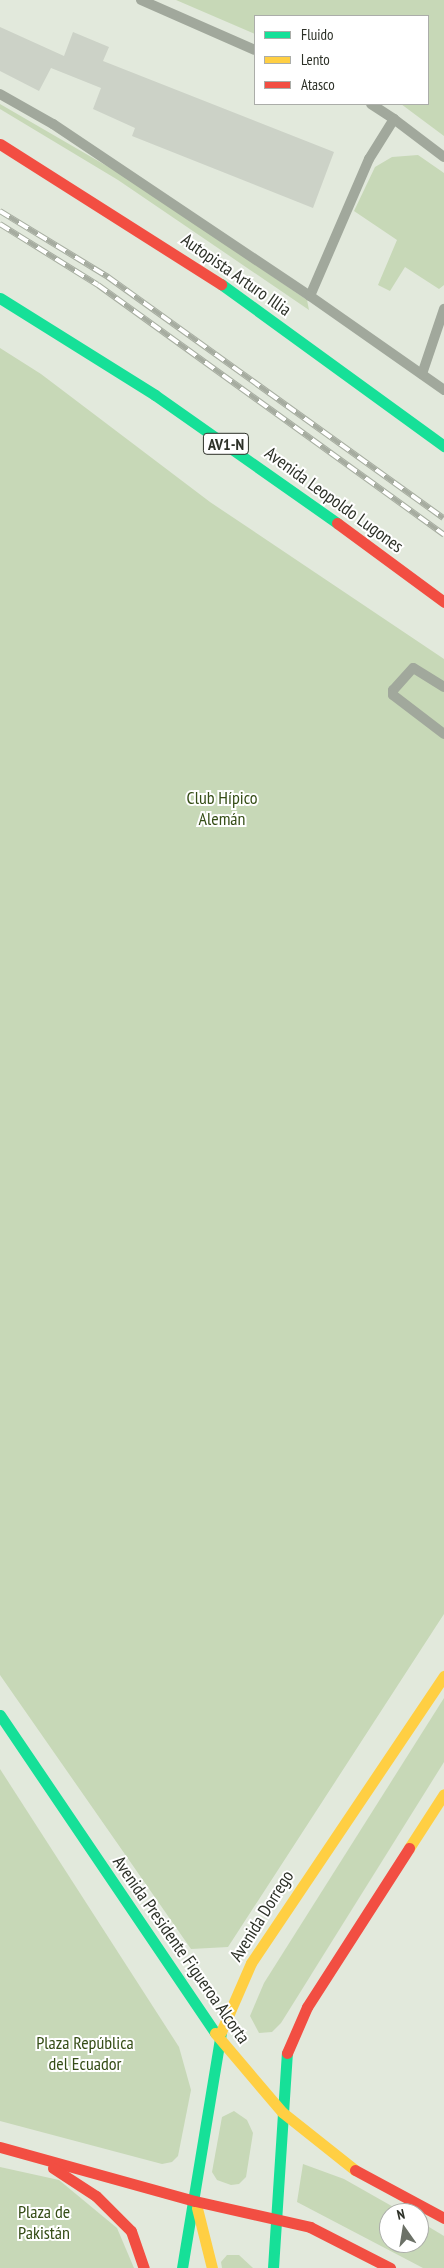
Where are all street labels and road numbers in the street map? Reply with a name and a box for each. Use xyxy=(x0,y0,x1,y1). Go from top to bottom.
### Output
street label: Autopista Arturo Illia xyxy=(177,229,295,321)
road number: AV1-N xyxy=(202,430,250,458)
street label: Avenida Leopoldo Lugones xyxy=(261,442,407,558)
street label: Avenida Presidente Figueroa Alcorta xyxy=(108,1852,254,2048)
street label: Avenida Dorrego xyxy=(226,1867,298,1965)

